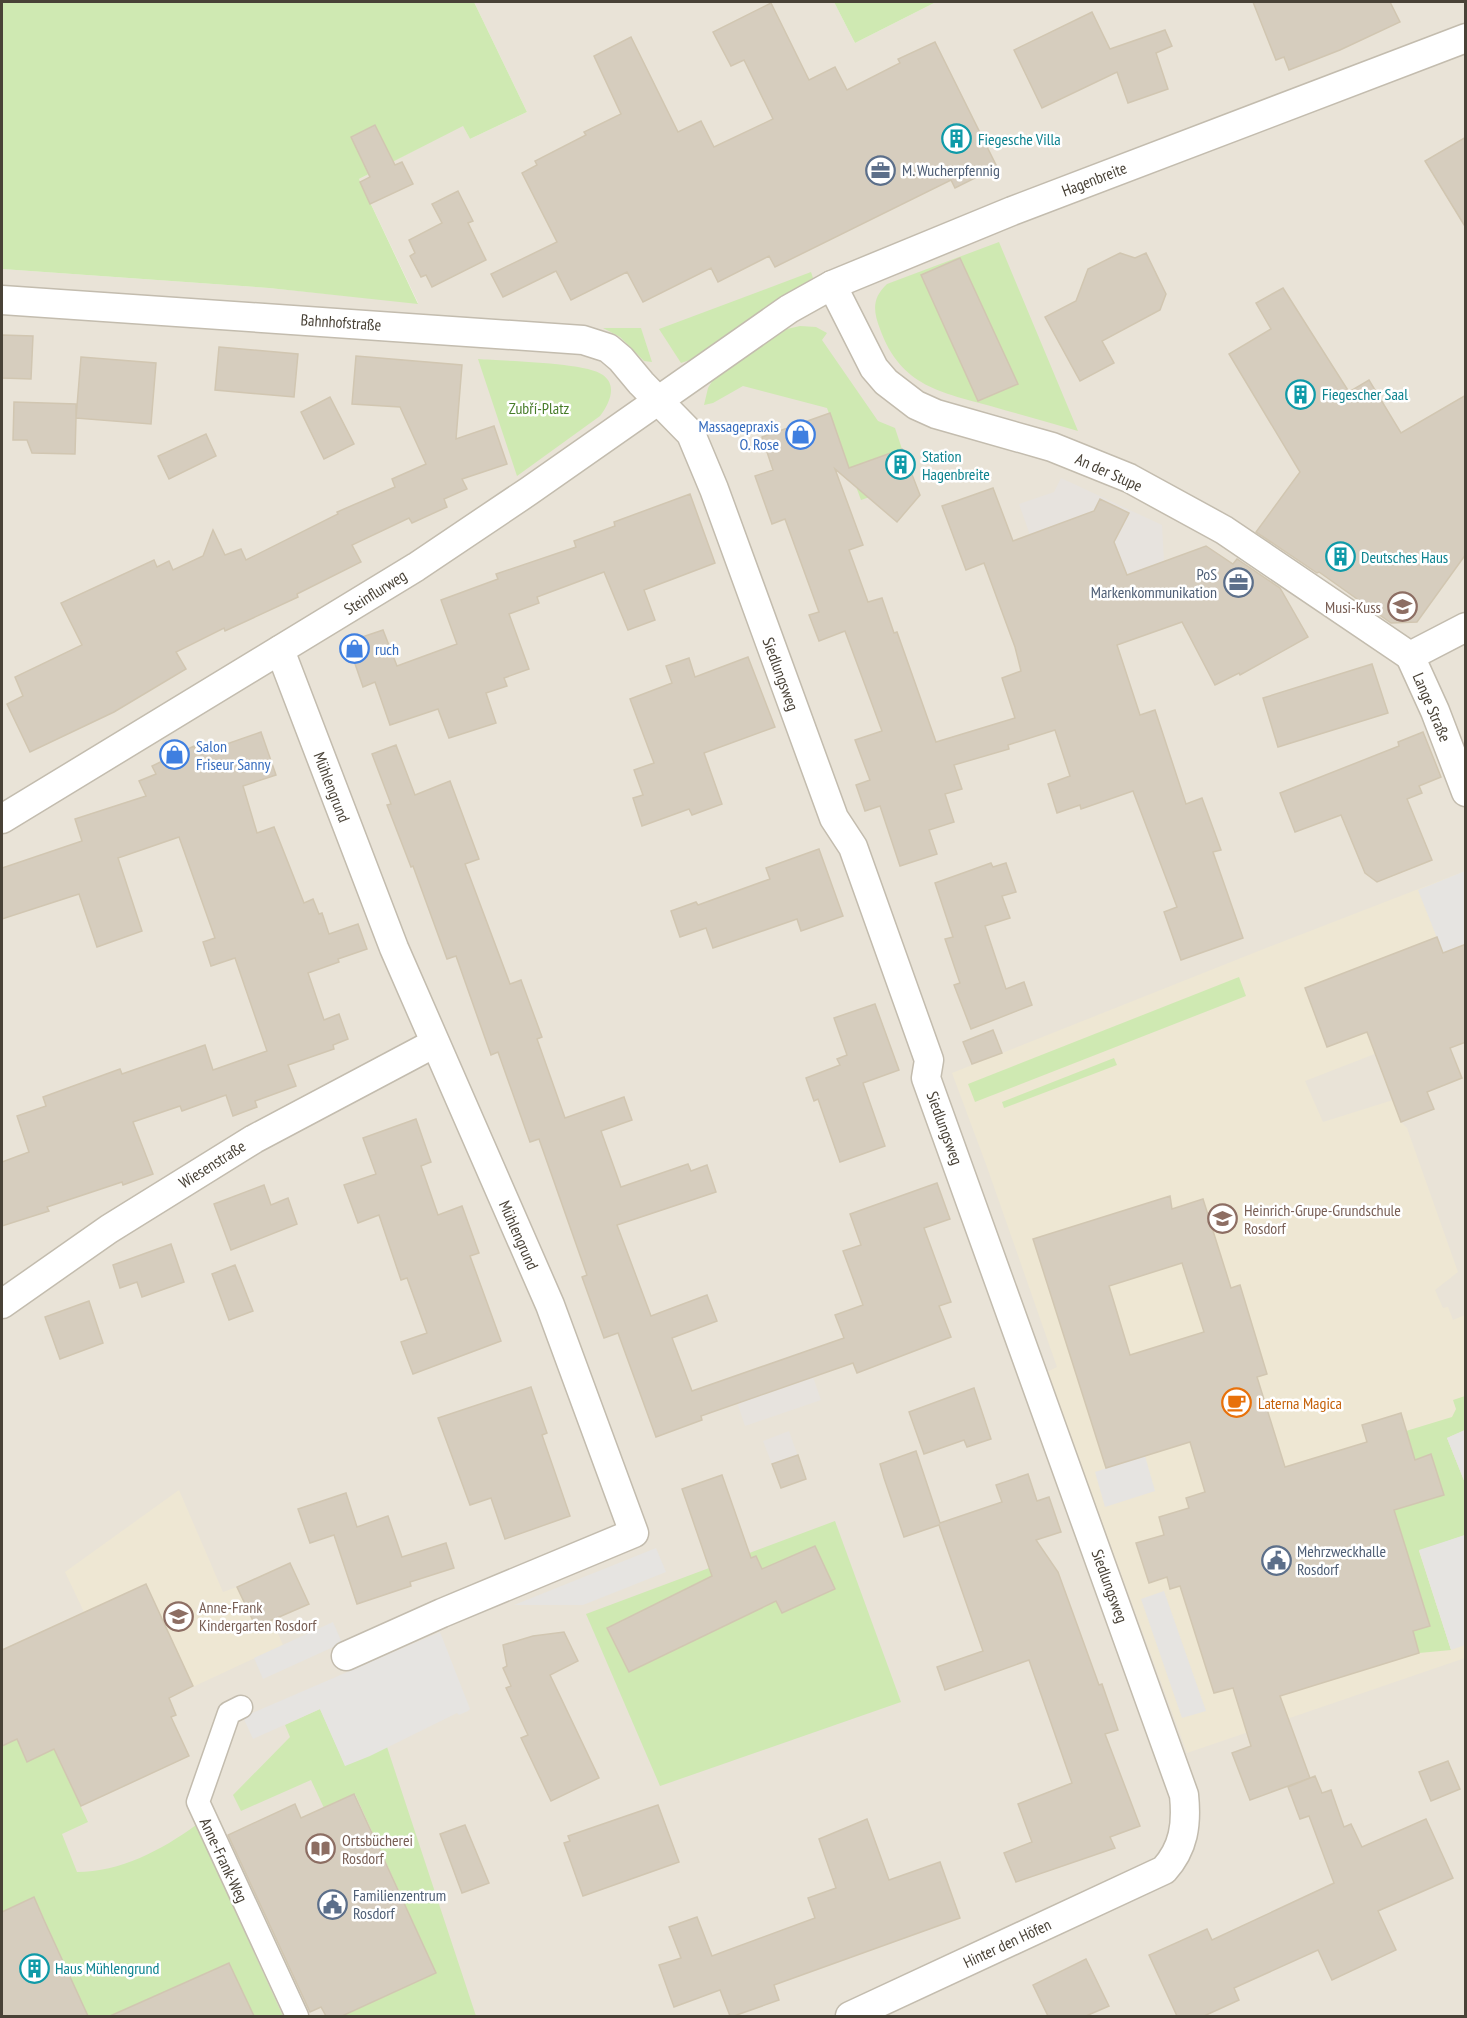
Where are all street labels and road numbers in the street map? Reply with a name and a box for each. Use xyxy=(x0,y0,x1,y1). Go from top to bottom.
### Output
street label: Hagenbreite xyxy=(1059,158,1129,200)
street label: Bahnhofstraße xyxy=(300,309,382,335)
street label: An der Stupe xyxy=(1072,448,1146,496)
street label: Steinflurweg xyxy=(340,565,410,619)
street label: Siedlungsweg xyxy=(759,635,803,713)
street label: Lange Straße xyxy=(1408,669,1456,745)
street label: Mühlengrund xyxy=(309,749,355,825)
street label: Siedlungsweg xyxy=(923,1089,967,1167)
street label: Wiesenstraße xyxy=(175,1136,249,1192)
street label: Mühlengrund xyxy=(495,1197,543,1273)
street label: Siedlungsweg xyxy=(1088,1547,1132,1625)
street label: Anne-Frank-Weg xyxy=(196,1815,252,1905)
street label: Hinter den Höfen xyxy=(960,1914,1054,1972)

